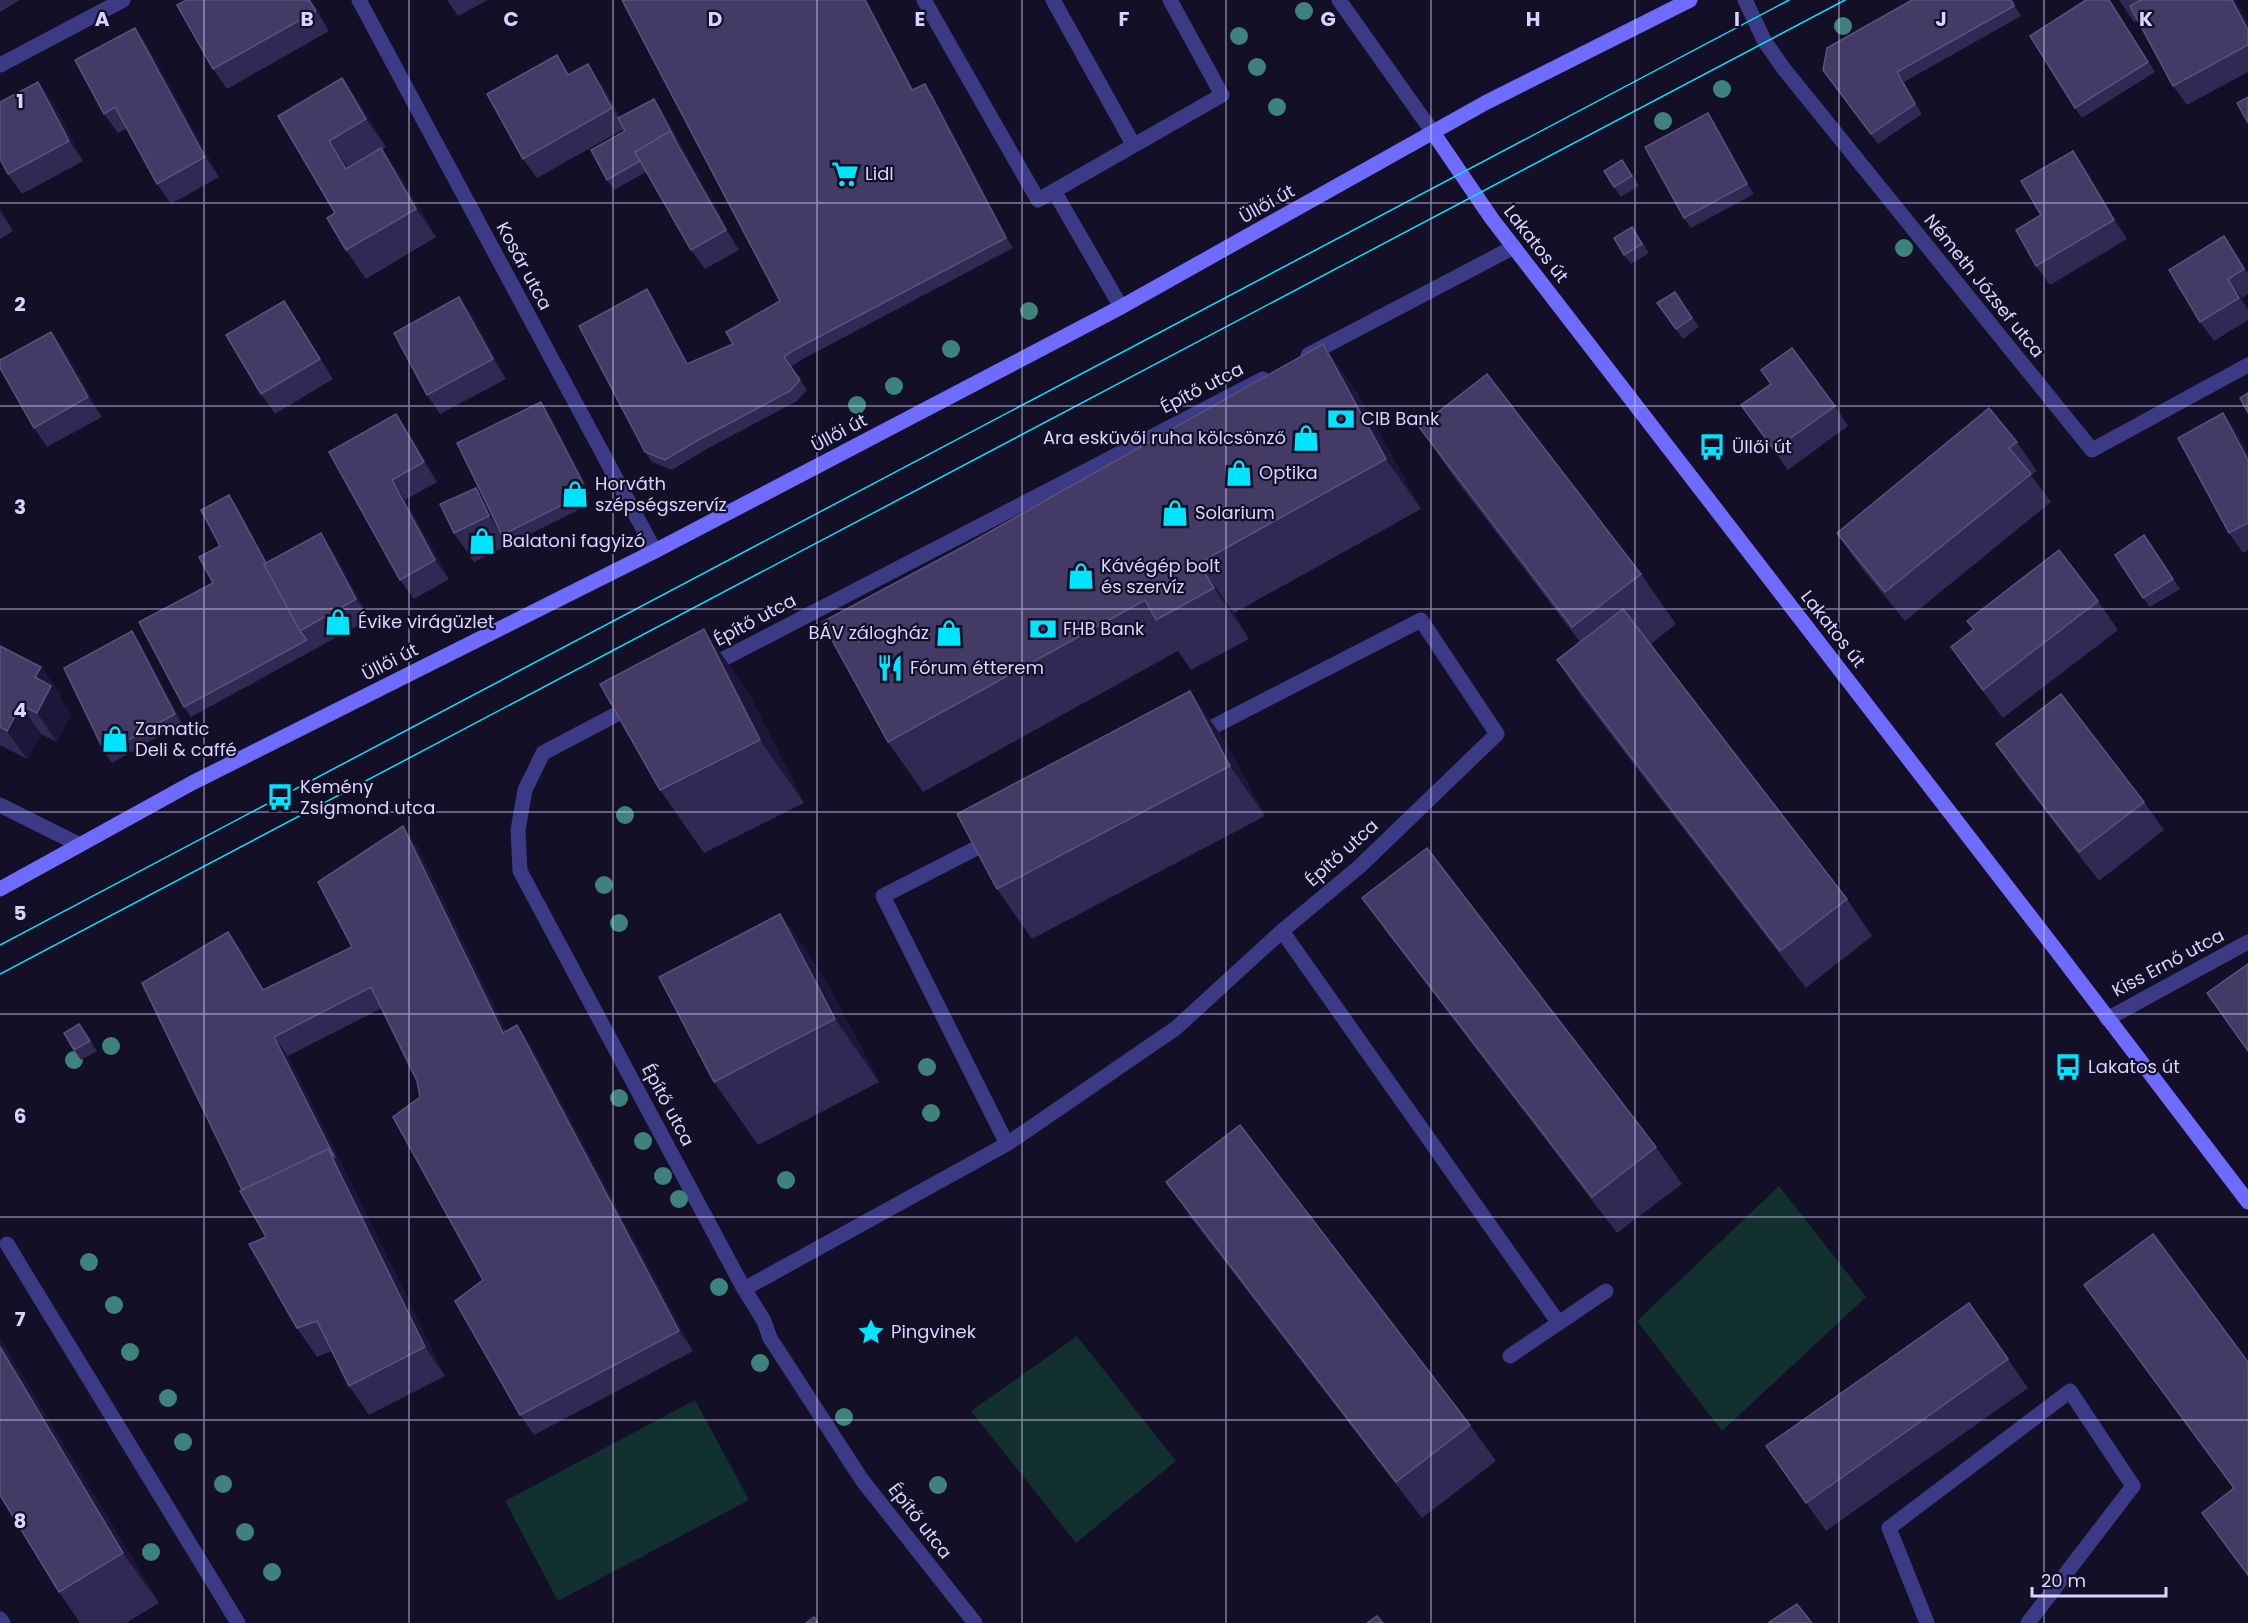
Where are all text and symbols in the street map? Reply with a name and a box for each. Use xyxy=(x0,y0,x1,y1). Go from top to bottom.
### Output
text: A xyxy=(95,5,110,33)
text: B xyxy=(300,5,314,33)
text: C xyxy=(503,5,519,33)
text: D xyxy=(708,5,722,33)
text: E xyxy=(915,5,925,33)
text: F xyxy=(1119,5,1130,33)
text: G xyxy=(1320,5,1336,33)
text: H xyxy=(1526,5,1540,33)
text: I xyxy=(1734,5,1740,33)
text: J xyxy=(1935,5,1947,33)
text: K xyxy=(2139,5,2153,33)
text: 1 xyxy=(16,87,24,115)
supermarket icon: Lidl xyxy=(830,159,860,189)
place label: Lidl xyxy=(865,161,894,186)
street label: Üllői út xyxy=(1235,178,1299,229)
street label: Lakatos út xyxy=(1498,200,1574,288)
street label: Németh József utca xyxy=(1919,209,2050,363)
street label: Kosár utca xyxy=(491,217,558,314)
text: 2 xyxy=(14,290,26,318)
street label: Építő utca xyxy=(1156,356,1247,419)
bank icon: CIB Bank xyxy=(1326,404,1356,434)
place label: CIB Bank xyxy=(1361,406,1440,431)
street label: Üllői út xyxy=(806,407,871,458)
shop icon: Ara esküvői ruha kölcsönző xyxy=(1291,423,1321,453)
place label: Ara esküvői ruha kölcsönző xyxy=(1043,425,1286,450)
bus stop icon: Üllői út xyxy=(1697,432,1727,462)
place label: Üllői út xyxy=(1732,434,1792,459)
shop icon: Optika xyxy=(1224,458,1254,488)
place label: Optika xyxy=(1259,460,1318,485)
place label: Horváth szépségszervíz xyxy=(595,471,727,517)
shop icon: Horváth szépségszervíz xyxy=(560,479,590,509)
text: 3 xyxy=(14,493,26,521)
shop icon: Solarium xyxy=(1160,498,1190,528)
place label: Solarium xyxy=(1195,500,1275,525)
shop icon: Balatoni fagyizó xyxy=(467,526,497,556)
place label: Balatoni fagyizó xyxy=(502,528,645,553)
place label: Kávégép bolt és szervíz xyxy=(1101,553,1220,599)
shop icon: Kávégép bolt és szervíz xyxy=(1066,561,1096,591)
street label: Lakatos út xyxy=(1795,585,1871,673)
street label: Építő utca xyxy=(709,587,800,652)
shop icon: Évike virágüzlet xyxy=(323,607,353,637)
place label: Évike virágüzlet xyxy=(358,609,494,634)
bank icon: FHB Bank xyxy=(1028,614,1058,644)
place label: FHB Bank xyxy=(1063,616,1145,641)
shop icon: BÁV zálogház xyxy=(934,618,964,648)
place label: BÁV zálogház xyxy=(809,620,929,645)
street label: Üllői út xyxy=(357,637,422,686)
restaurant icon: Fórum étterem xyxy=(875,653,905,683)
place label: Fórum étterem xyxy=(910,655,1044,680)
text: 4 xyxy=(13,696,27,724)
place label: Zamatic Deli & caffé xyxy=(135,716,237,762)
shop icon: Zamatic Deli & caffé xyxy=(100,724,130,754)
place label: Kemény Zsigmond utca xyxy=(300,774,435,820)
bus stop icon: Kemény Zsigmond utca xyxy=(265,782,295,812)
street label: Építő utca xyxy=(1300,813,1383,892)
text: 5 xyxy=(14,899,27,927)
street label: Kiss Ernő utca xyxy=(2107,922,2228,1003)
bus stop icon: Lakatos út xyxy=(2053,1052,2083,1082)
place label: Lakatos út xyxy=(2088,1054,2180,1079)
street label: Építő utca xyxy=(636,1059,701,1150)
text: 6 xyxy=(14,1102,26,1130)
text: 7 xyxy=(15,1305,26,1333)
place icon: Pingvinek xyxy=(856,1317,886,1347)
place label: Pingvinek xyxy=(891,1319,977,1344)
street label: Építő utca xyxy=(883,1478,958,1564)
text: 8 xyxy=(14,1507,26,1535)
scale bar xyxy=(2032,1560,2166,1598)
text: 20 m xyxy=(2041,1568,2086,1593)

